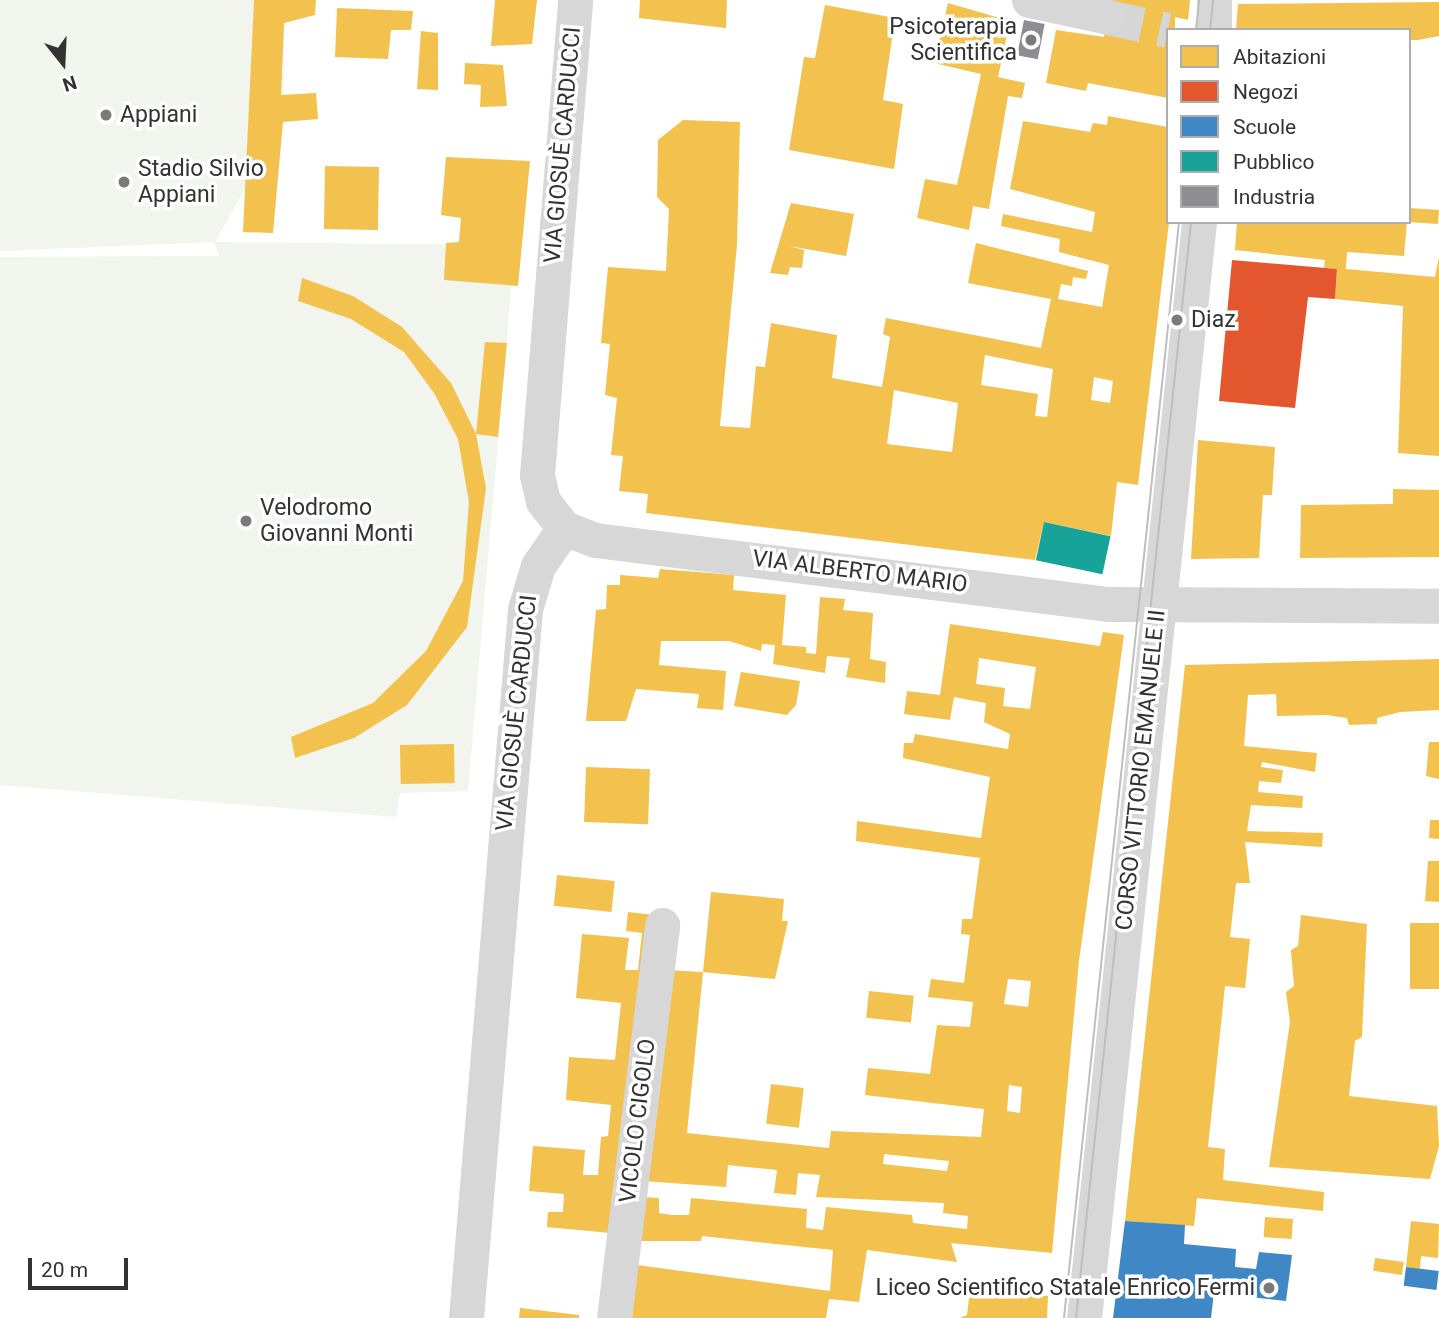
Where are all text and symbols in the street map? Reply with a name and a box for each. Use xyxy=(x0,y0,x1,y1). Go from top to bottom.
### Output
place label: Psicoterapia Scientifica xyxy=(889,13,1017,67)
street label: VIA GIOSUÈ CARDUCCI xyxy=(539,26,587,264)
north arrow xyxy=(28,28,98,98)
legend xyxy=(1166,28,1411,224)
marker: Psicoterapia Scientifica xyxy=(1023,32,1039,48)
text: Abitazioni xyxy=(1233,45,1326,69)
text: N xyxy=(60,70,80,96)
text: Negozi xyxy=(1233,80,1298,104)
place label: Appiani xyxy=(120,101,197,129)
marker: Appiani xyxy=(98,107,114,123)
text: Scuole xyxy=(1233,115,1296,139)
text: Pubblico xyxy=(1233,150,1315,174)
place label: Stadio Silvio Appiani xyxy=(138,155,264,209)
marker: Stadio Silvio Appiani xyxy=(116,174,132,190)
text: Industria xyxy=(1233,185,1315,209)
place label: Diaz xyxy=(1191,306,1236,334)
marker: Diaz xyxy=(1169,312,1185,328)
place label: Velodromo Giovanni Monti xyxy=(260,494,413,548)
marker: Velodromo Giovanni Monti xyxy=(238,513,254,529)
street label: VIA ALBERTO MARIO xyxy=(751,545,969,599)
street label: VIA GIOSUÈ CARDUCCI xyxy=(491,594,543,832)
street label: CORSO VITTORIO EMANUELE II xyxy=(1110,608,1172,932)
street label: VICOLO CIGOLO xyxy=(614,1037,662,1205)
scale bar xyxy=(32,1244,131,1288)
text: 20 m xyxy=(41,1258,88,1282)
place label: Liceo Scientifico Statale Enrico Fermi xyxy=(876,1274,1255,1302)
marker: Liceo Scientifico Statale Enrico Fermi xyxy=(1261,1280,1277,1296)

